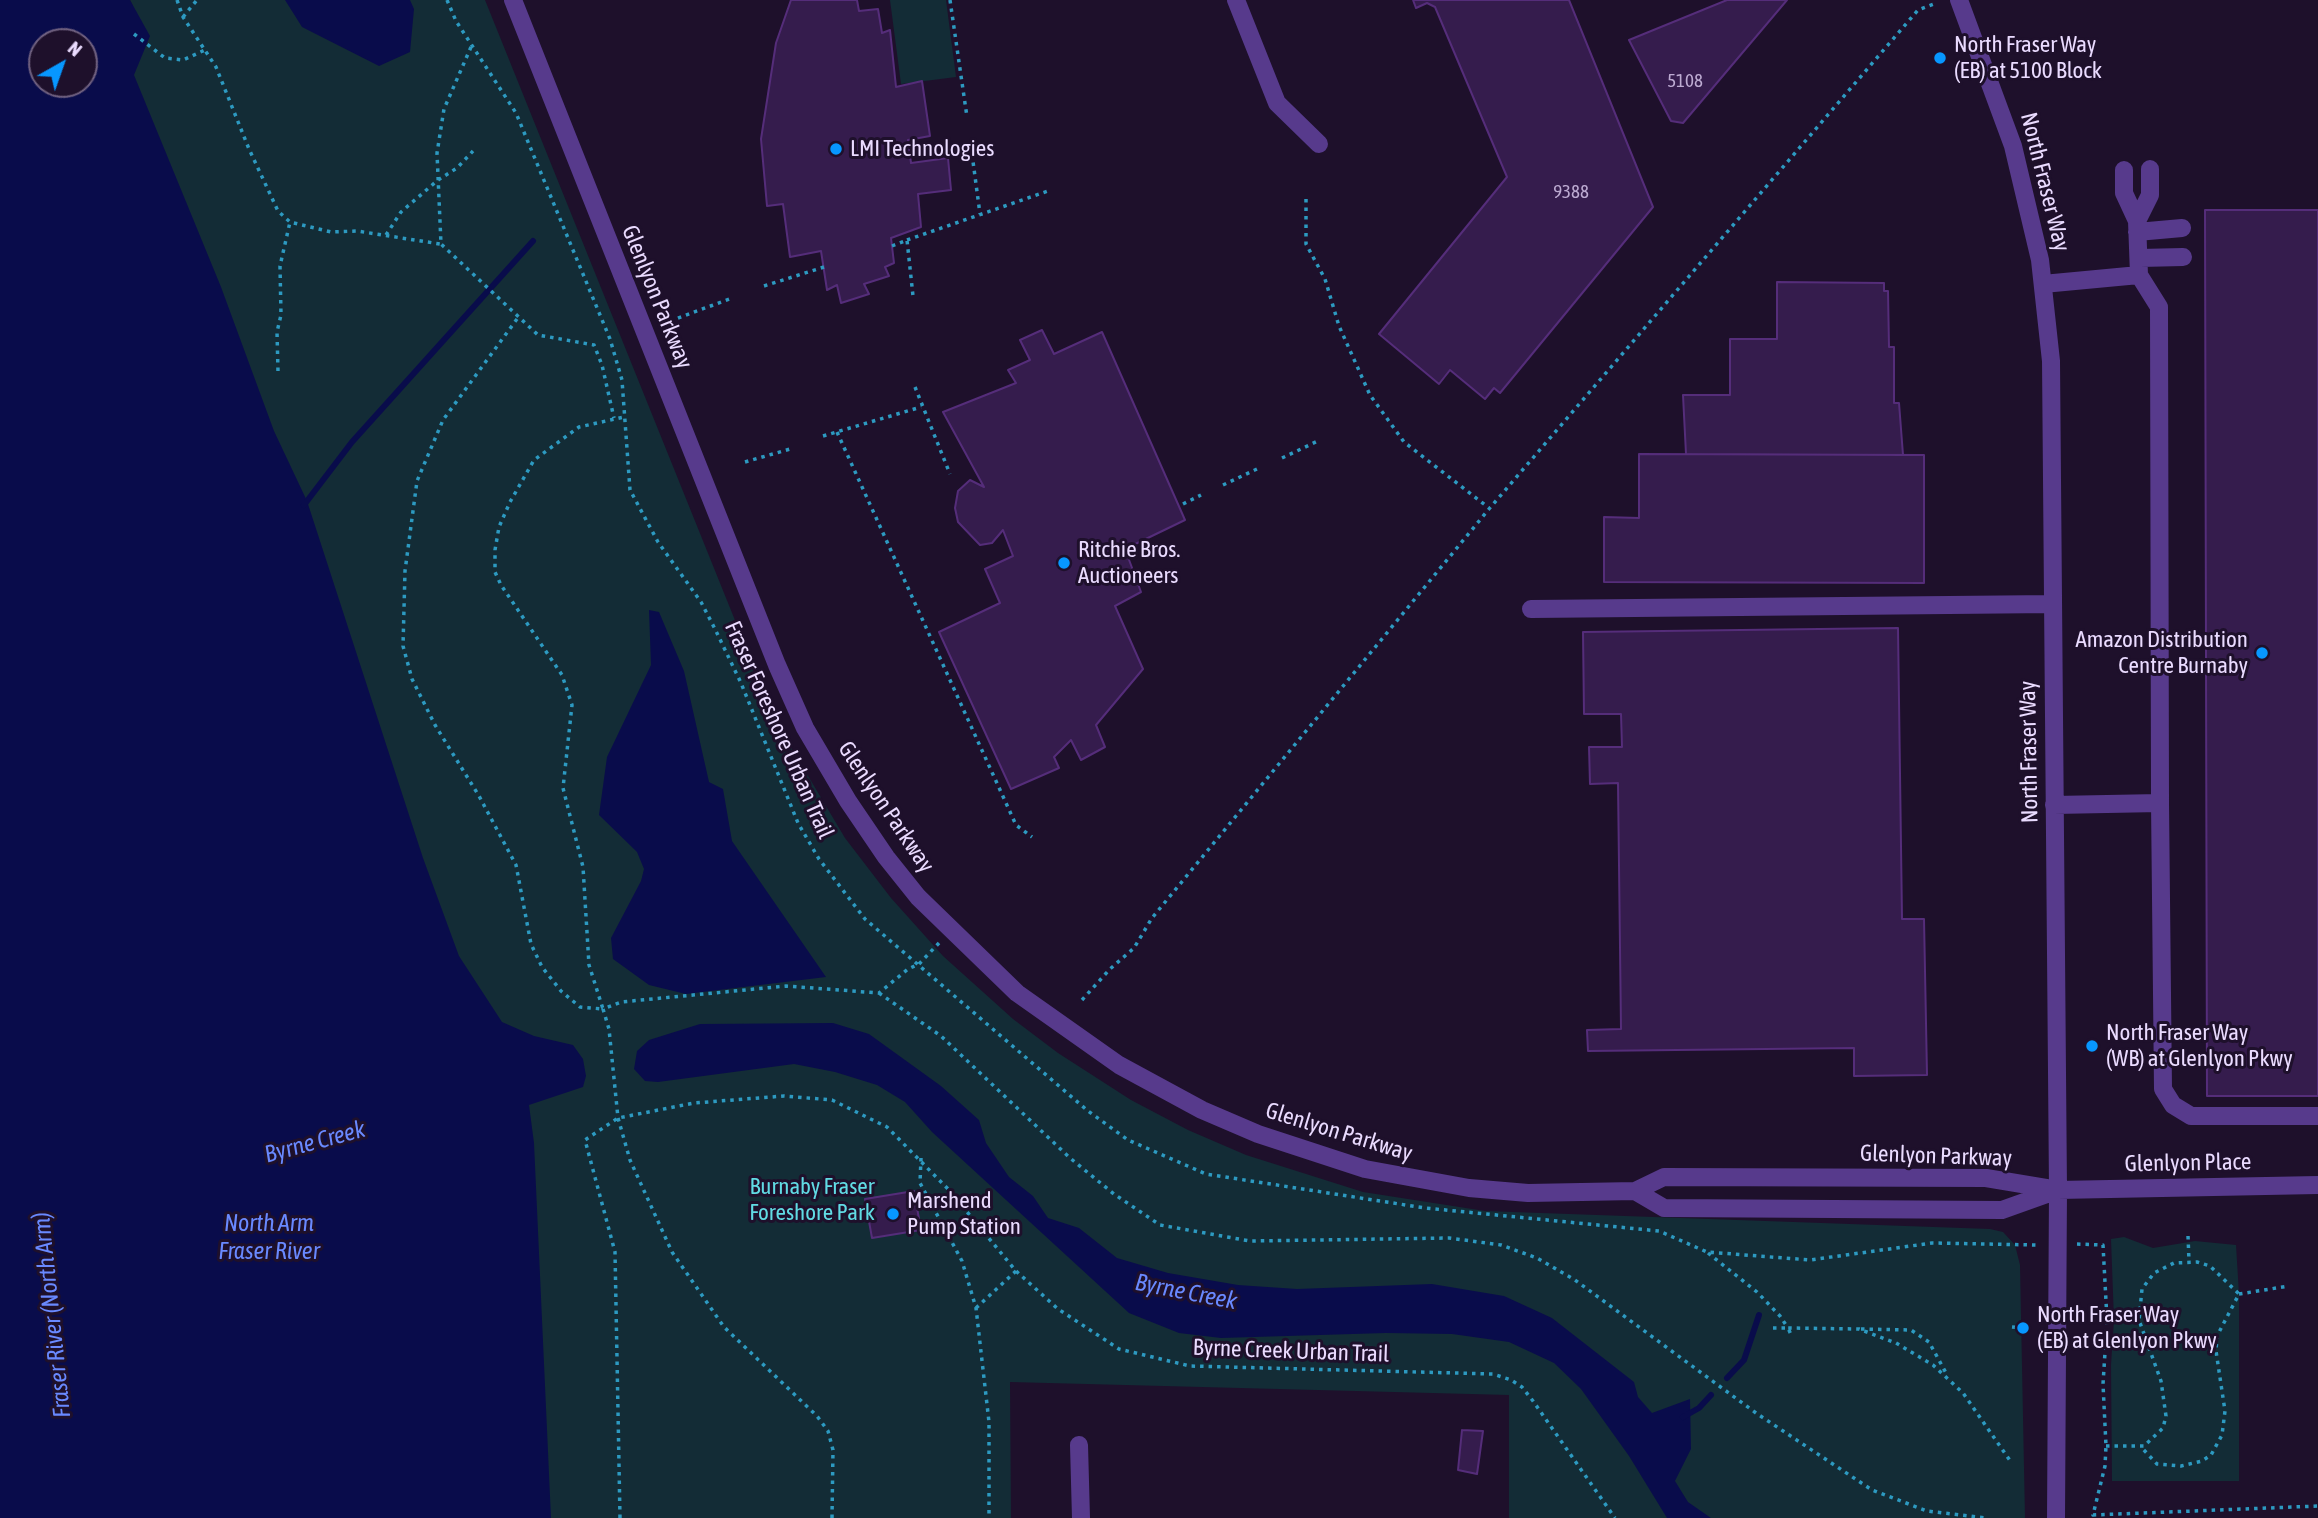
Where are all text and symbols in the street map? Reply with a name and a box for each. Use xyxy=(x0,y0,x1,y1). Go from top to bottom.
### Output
north arrow xyxy=(28,28,98,98)
place label: North Fraser Way (EB) at 5100 Block xyxy=(1954,31,2102,85)
text: N xyxy=(64,36,87,60)
marker: North Fraser Way (EB) at 5100 Block xyxy=(1932,50,1948,66)
house number: 5108 xyxy=(1667,70,1703,92)
street label: North Fraser Way xyxy=(2014,110,2076,254)
place label: LMI Technologies xyxy=(850,135,994,163)
marker: LMI Technologies xyxy=(828,141,844,157)
house number: 9388 xyxy=(1553,181,1589,203)
street label: Glenlyon Parkway xyxy=(616,221,698,373)
place label: Ritchie Bros. Auctioneers xyxy=(1078,536,1180,590)
marker: Ritchie Bros. Auctioneers xyxy=(1056,555,1072,571)
street label: Fraser Foreshore Urban Trail xyxy=(719,617,839,843)
place label: Amazon Distribution Centre Burnaby xyxy=(2075,626,2248,680)
marker: Amazon Distribution Centre Burnaby xyxy=(2254,645,2270,661)
street label: North Fraser Way xyxy=(2014,681,2044,823)
street label: Glenlyon Parkway xyxy=(832,736,940,878)
place label: North Fraser Way (WB) at Glenlyon Pkwy xyxy=(2106,1019,2293,1073)
marker: North Fraser Way (WB) at Glenlyon Pkwy xyxy=(2084,1038,2100,1054)
street label: Glenlyon Parkway xyxy=(1262,1097,1416,1167)
water label: Byrne Creek xyxy=(261,1115,369,1169)
street label: Glenlyon Parkway xyxy=(1860,1140,2012,1172)
street label: Glenlyon Place xyxy=(2124,1148,2252,1178)
park label: Burnaby Fraser Foreshore Park xyxy=(749,1173,875,1227)
place label: Marshend Pump Station xyxy=(907,1187,1021,1241)
marker: Marshend Pump Station xyxy=(885,1206,901,1222)
water label: North Arm Fraser River xyxy=(218,1209,320,1265)
water label: Fraser River (North Arm) xyxy=(27,1211,77,1419)
water label: Byrne Creek xyxy=(1133,1268,1239,1316)
place label: North Fraser Way (EB) at Glenlyon Pkwy xyxy=(2037,1301,2217,1355)
marker: North Fraser Way (EB) at Glenlyon Pkwy xyxy=(2015,1320,2031,1336)
street label: Byrne Creek Urban Trail xyxy=(1192,1334,1390,1368)

